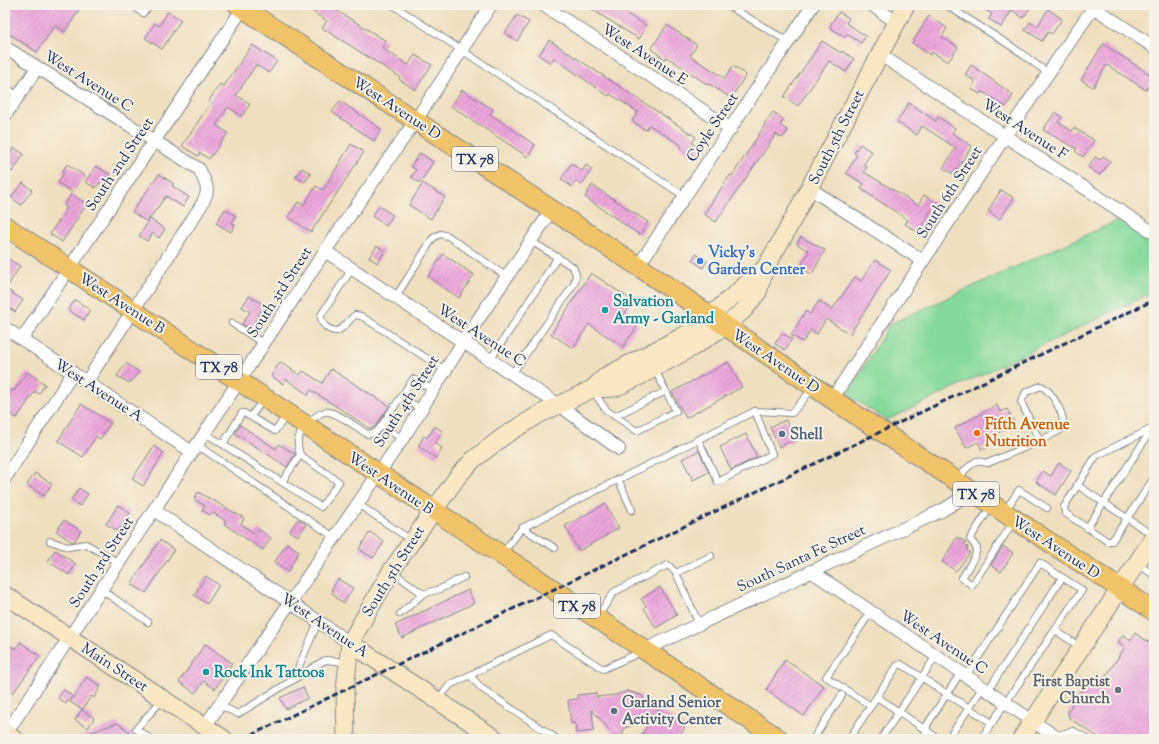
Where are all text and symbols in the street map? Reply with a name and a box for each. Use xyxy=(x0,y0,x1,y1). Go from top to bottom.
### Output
street label: West Avenue E xyxy=(597,20,691,91)
street label: West Avenue C xyxy=(39,46,137,118)
street label: West Avenue D xyxy=(348,73,445,146)
street label: South 5th Street xyxy=(804,87,870,189)
street label: Coyle Street xyxy=(682,89,744,167)
street label: West Avenue F xyxy=(977,95,1072,166)
street label: South 2nd Street xyxy=(81,114,159,216)
street label: South 6th Street xyxy=(913,143,988,243)
road number: TX 78 xyxy=(452,147,498,171)
street label: South 3rd Street xyxy=(243,243,318,343)
place label: Vicky's Garden Center xyxy=(708,243,805,281)
marker: Vicky's Garden Center xyxy=(695,256,705,266)
street label: West Avenue B xyxy=(74,268,169,340)
place label: Salvation Army - Garland xyxy=(613,292,715,330)
street label: West Avenue C xyxy=(433,300,530,373)
marker: Salvation Army - Garland xyxy=(600,305,610,315)
street label: West Avenue D xyxy=(727,325,823,399)
street label: South 4th Street xyxy=(370,352,445,452)
street label: West Avenue A xyxy=(50,355,147,428)
road number: TX 78 xyxy=(196,355,242,379)
place label: Fifth Avenue Nutrition xyxy=(985,415,1070,453)
place label: Shell xyxy=(790,425,824,446)
marker: Fifth Avenue Nutrition xyxy=(972,428,982,438)
marker: Shell xyxy=(777,429,787,439)
street label: West Avenue B xyxy=(343,448,438,521)
road number: TX 78 xyxy=(953,482,999,506)
street label: West Avenue D xyxy=(1007,512,1104,585)
street label: South 3rd Street xyxy=(65,513,140,613)
street label: South Santa Fe Street xyxy=(734,520,869,598)
street label: South 5th Street xyxy=(358,522,431,621)
street label: West Avenue A xyxy=(276,589,372,663)
road number: TX 78 xyxy=(554,594,600,618)
street label: West Avenue C xyxy=(895,606,991,680)
street label: Main Street xyxy=(77,639,152,698)
place label: Rock Ink Tattoos xyxy=(214,663,324,684)
marker: Rock Ink Tattoos xyxy=(201,667,211,677)
place label: First Baptist Church xyxy=(1033,672,1111,710)
marker: First Baptist Church xyxy=(1113,685,1123,695)
place label: Garland Senior Activity Center xyxy=(622,693,723,731)
marker: Garland Senior Activity Center xyxy=(609,706,619,716)

